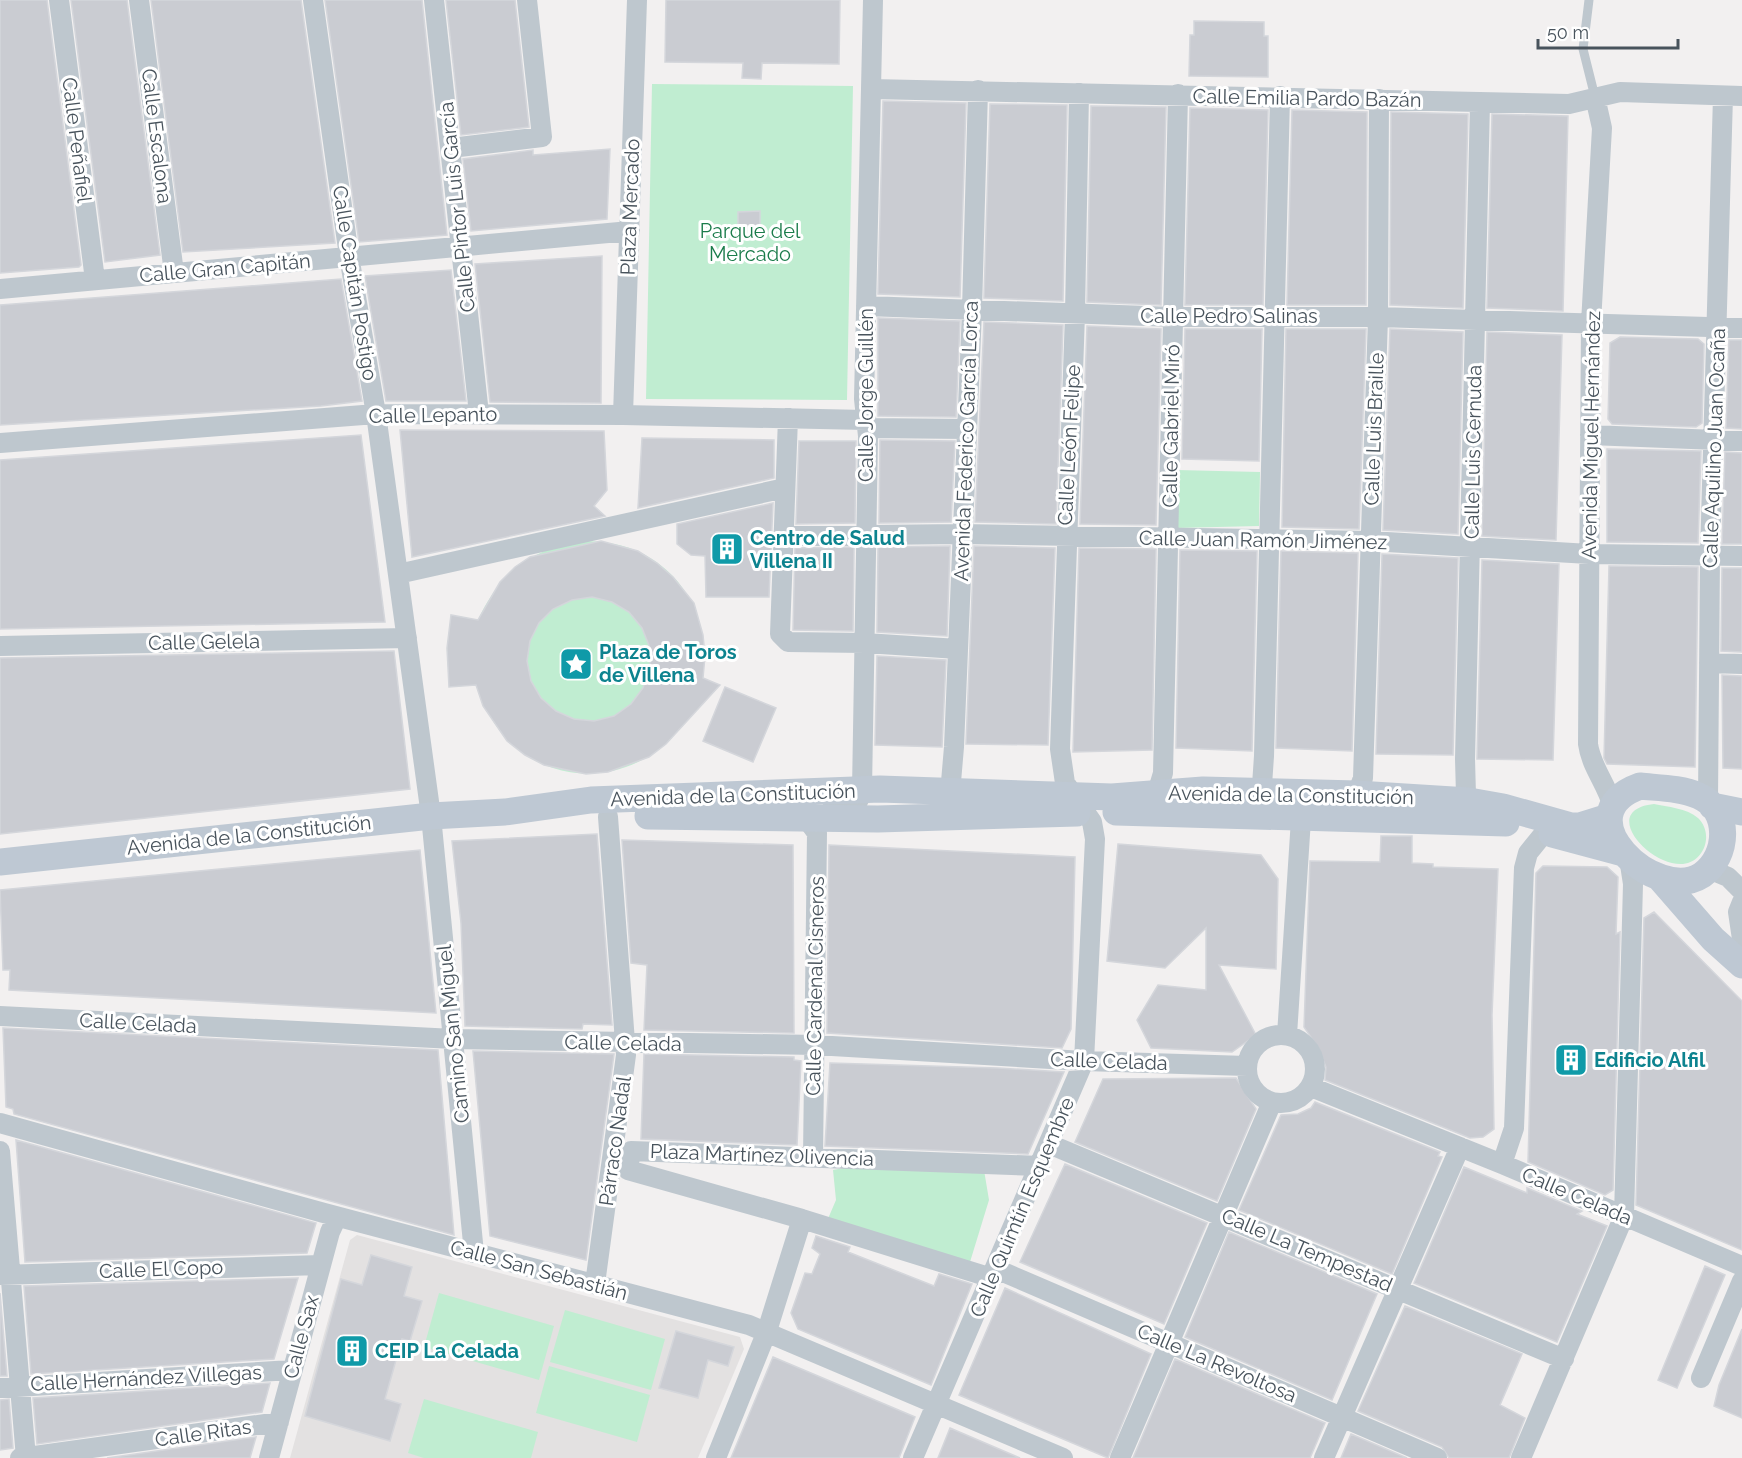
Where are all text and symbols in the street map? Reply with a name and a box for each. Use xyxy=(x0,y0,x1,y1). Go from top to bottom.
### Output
scale bar xyxy=(1538,12,1678,50)
text: 50 m xyxy=(1547,22,1589,43)
street label: Calle Escalona xyxy=(137,67,177,205)
street label: Calle Peñafiel xyxy=(57,76,97,205)
street label: Calle Emilia Pardo Bazán xyxy=(1192,84,1422,112)
street label: Calle Pintor Luis García xyxy=(434,101,480,313)
street label: Plaza Mercado xyxy=(616,138,644,276)
street label: Calle Capitán Postigo xyxy=(328,184,382,382)
park label: Parque del Mercado xyxy=(700,219,801,266)
street label: Calle Gran Capitán xyxy=(138,249,312,287)
street label: Avenida Federico García Lorca xyxy=(949,300,983,582)
street label: Calle Pedro Salinas xyxy=(1140,304,1318,328)
street label: Calle Jorge Guillén xyxy=(854,308,878,482)
street label: Avenida Miguel Hernández xyxy=(1577,310,1605,560)
street label: Calle Aquilino Juan Ocaña xyxy=(1698,328,1730,568)
street label: Calle Gabriel Miró xyxy=(1158,344,1184,508)
street label: Calle Luis Braille xyxy=(1359,352,1389,506)
street label: Calle León Felipe xyxy=(1053,364,1085,526)
street label: Calle Luis Cernuda xyxy=(1459,365,1487,539)
street label: Calle Lepanto xyxy=(368,402,498,428)
place label: Centro de Salud Villena II xyxy=(750,526,905,573)
street label: Calle Juan Ramón Jiménez xyxy=(1139,526,1388,554)
building icon: Centro de Salud Villena II xyxy=(709,531,745,567)
street label: Calle Gelela xyxy=(148,629,260,655)
place label: Plaza de Toros de Villena xyxy=(599,640,737,687)
place icon: Plaza de Toros de Villena xyxy=(558,646,594,682)
street label: Avenida de la Constitución xyxy=(610,779,856,811)
street label: Avenida de la Constitución xyxy=(1168,781,1414,809)
street label: Avenida de la Constitución xyxy=(126,810,372,860)
street label: Calle Cardenal Cisneros xyxy=(801,876,829,1096)
street label: Camino San Miguel xyxy=(432,943,474,1124)
street label: Calle Celada xyxy=(79,1008,197,1038)
street label: Calle Celada xyxy=(564,1030,682,1056)
building icon: Edificio Alfil xyxy=(1553,1042,1589,1078)
street label: Calle Celada xyxy=(1050,1047,1168,1075)
place label: Edificio Alfil xyxy=(1594,1048,1706,1072)
street label: Párraco Nadal xyxy=(594,1074,636,1208)
street label: Calle Quimtín Esquembre xyxy=(965,1093,1079,1321)
street label: Plaza Martínez Olivencia xyxy=(650,1139,874,1171)
street label: Calle Celada xyxy=(1518,1162,1636,1230)
street label: Calle La Tempestad xyxy=(1218,1203,1396,1297)
street label: Calle San Sebastián xyxy=(448,1235,630,1305)
street label: Calle El Copo xyxy=(98,1255,224,1283)
street label: Calle Sax xyxy=(278,1293,324,1381)
street label: Calle La Revoltosa xyxy=(1134,1319,1300,1407)
building icon: CEIP La Celada xyxy=(334,1333,370,1369)
place label: CEIP La Celada xyxy=(375,1339,519,1363)
street label: Calle Hernández Villegas xyxy=(30,1360,262,1396)
street label: Calle Ritas xyxy=(153,1414,253,1452)

